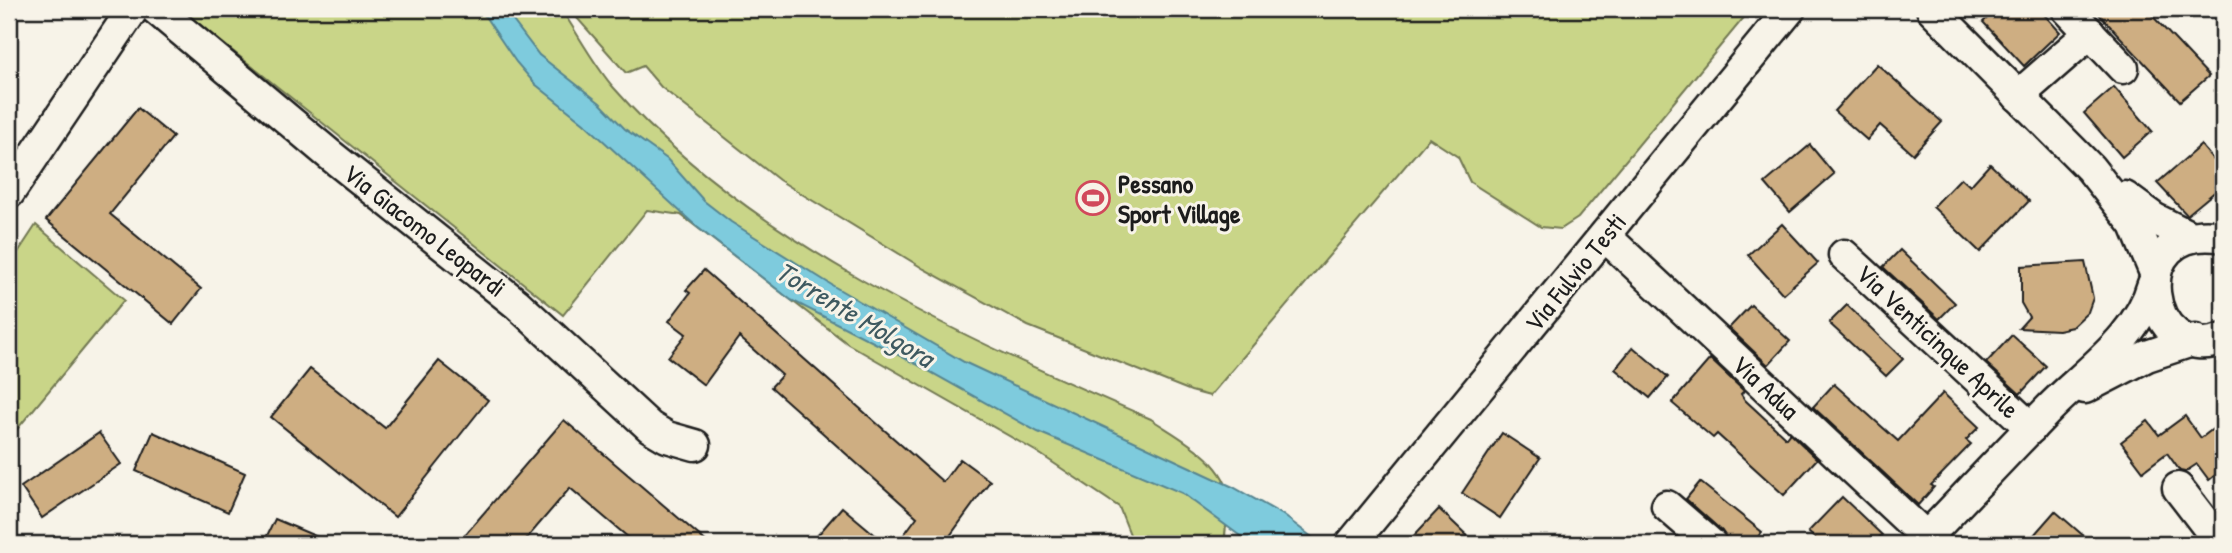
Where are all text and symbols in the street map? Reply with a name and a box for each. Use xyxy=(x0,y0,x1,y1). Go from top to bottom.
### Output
street label: Via Giacomo Leopardi xyxy=(336,155,514,305)
place label: Pessano Sport Village xyxy=(1118,166,1241,232)
sports icon: Pessano Sport Village xyxy=(1074,179,1112,217)
street label: Via Fulvio Testi xyxy=(1516,205,1634,339)
water label: Torrente Molgora xyxy=(769,252,944,378)
street label: Via Venticinque Aprile xyxy=(1849,256,2027,426)
street label: Via Adua xyxy=(1725,347,1807,427)

